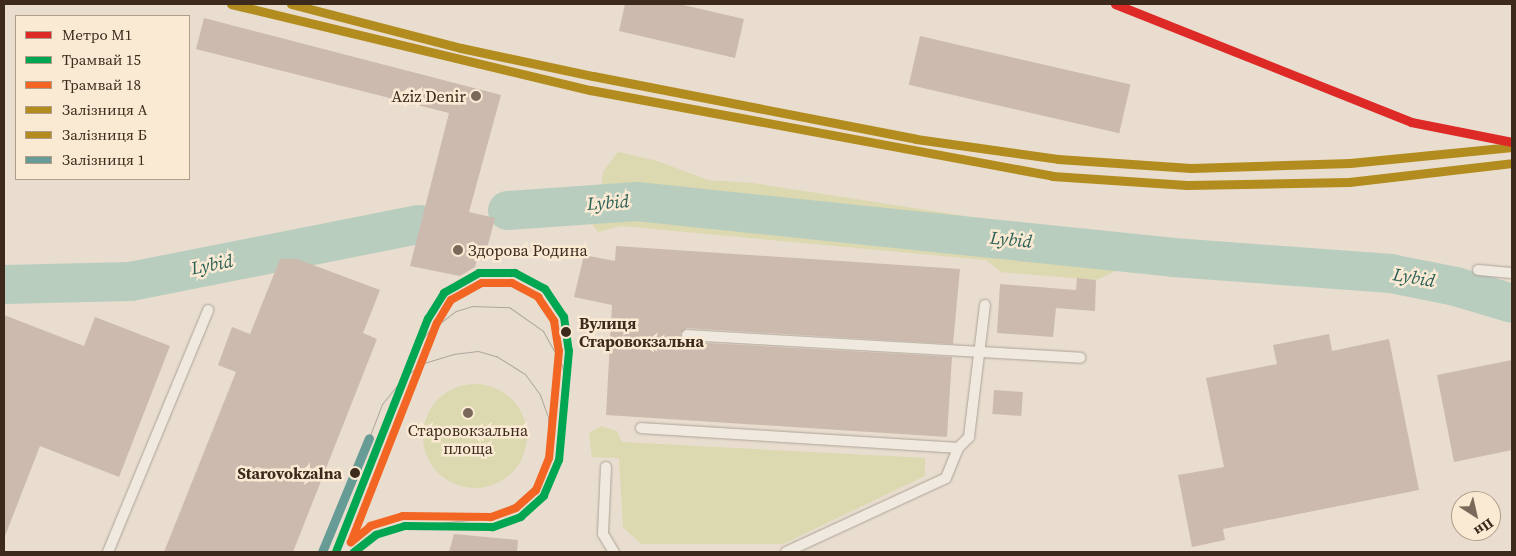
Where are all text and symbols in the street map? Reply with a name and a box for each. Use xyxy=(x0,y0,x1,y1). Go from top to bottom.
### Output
legend xyxy=(15,15,190,180)
text: Метро M1 xyxy=(62,24,132,45)
text: Трамвай 15 xyxy=(62,49,141,70)
text: Трамвай 18 xyxy=(62,74,141,95)
place label: Aziz Denir xyxy=(392,86,466,106)
marker: Aziz Denir xyxy=(470,90,482,102)
text: Залізниця A xyxy=(62,99,147,120)
text: Залізниця Б xyxy=(62,124,147,145)
text: Залізниця 1 xyxy=(62,149,145,170)
water label: Lybid xyxy=(586,191,630,215)
water label: Lybid xyxy=(989,227,1033,253)
place label: Здорова Родина xyxy=(468,240,588,260)
marker: Здорова Родина xyxy=(452,244,464,256)
water label: Lybid xyxy=(189,250,235,280)
water label: Lybid xyxy=(1391,264,1437,292)
place label: Вулиця Старовокзальна xyxy=(579,313,704,351)
marker: Вулиця Старовокзальна xyxy=(557,323,575,341)
marker: Старовокзальна площа xyxy=(462,407,474,419)
place label: Старовокзальна площа xyxy=(408,420,528,458)
place label: Starovokzalna xyxy=(237,463,342,483)
marker: Starovokzalna xyxy=(346,464,364,482)
north arrow xyxy=(1451,491,1501,541)
text: Пн xyxy=(1470,514,1498,541)

